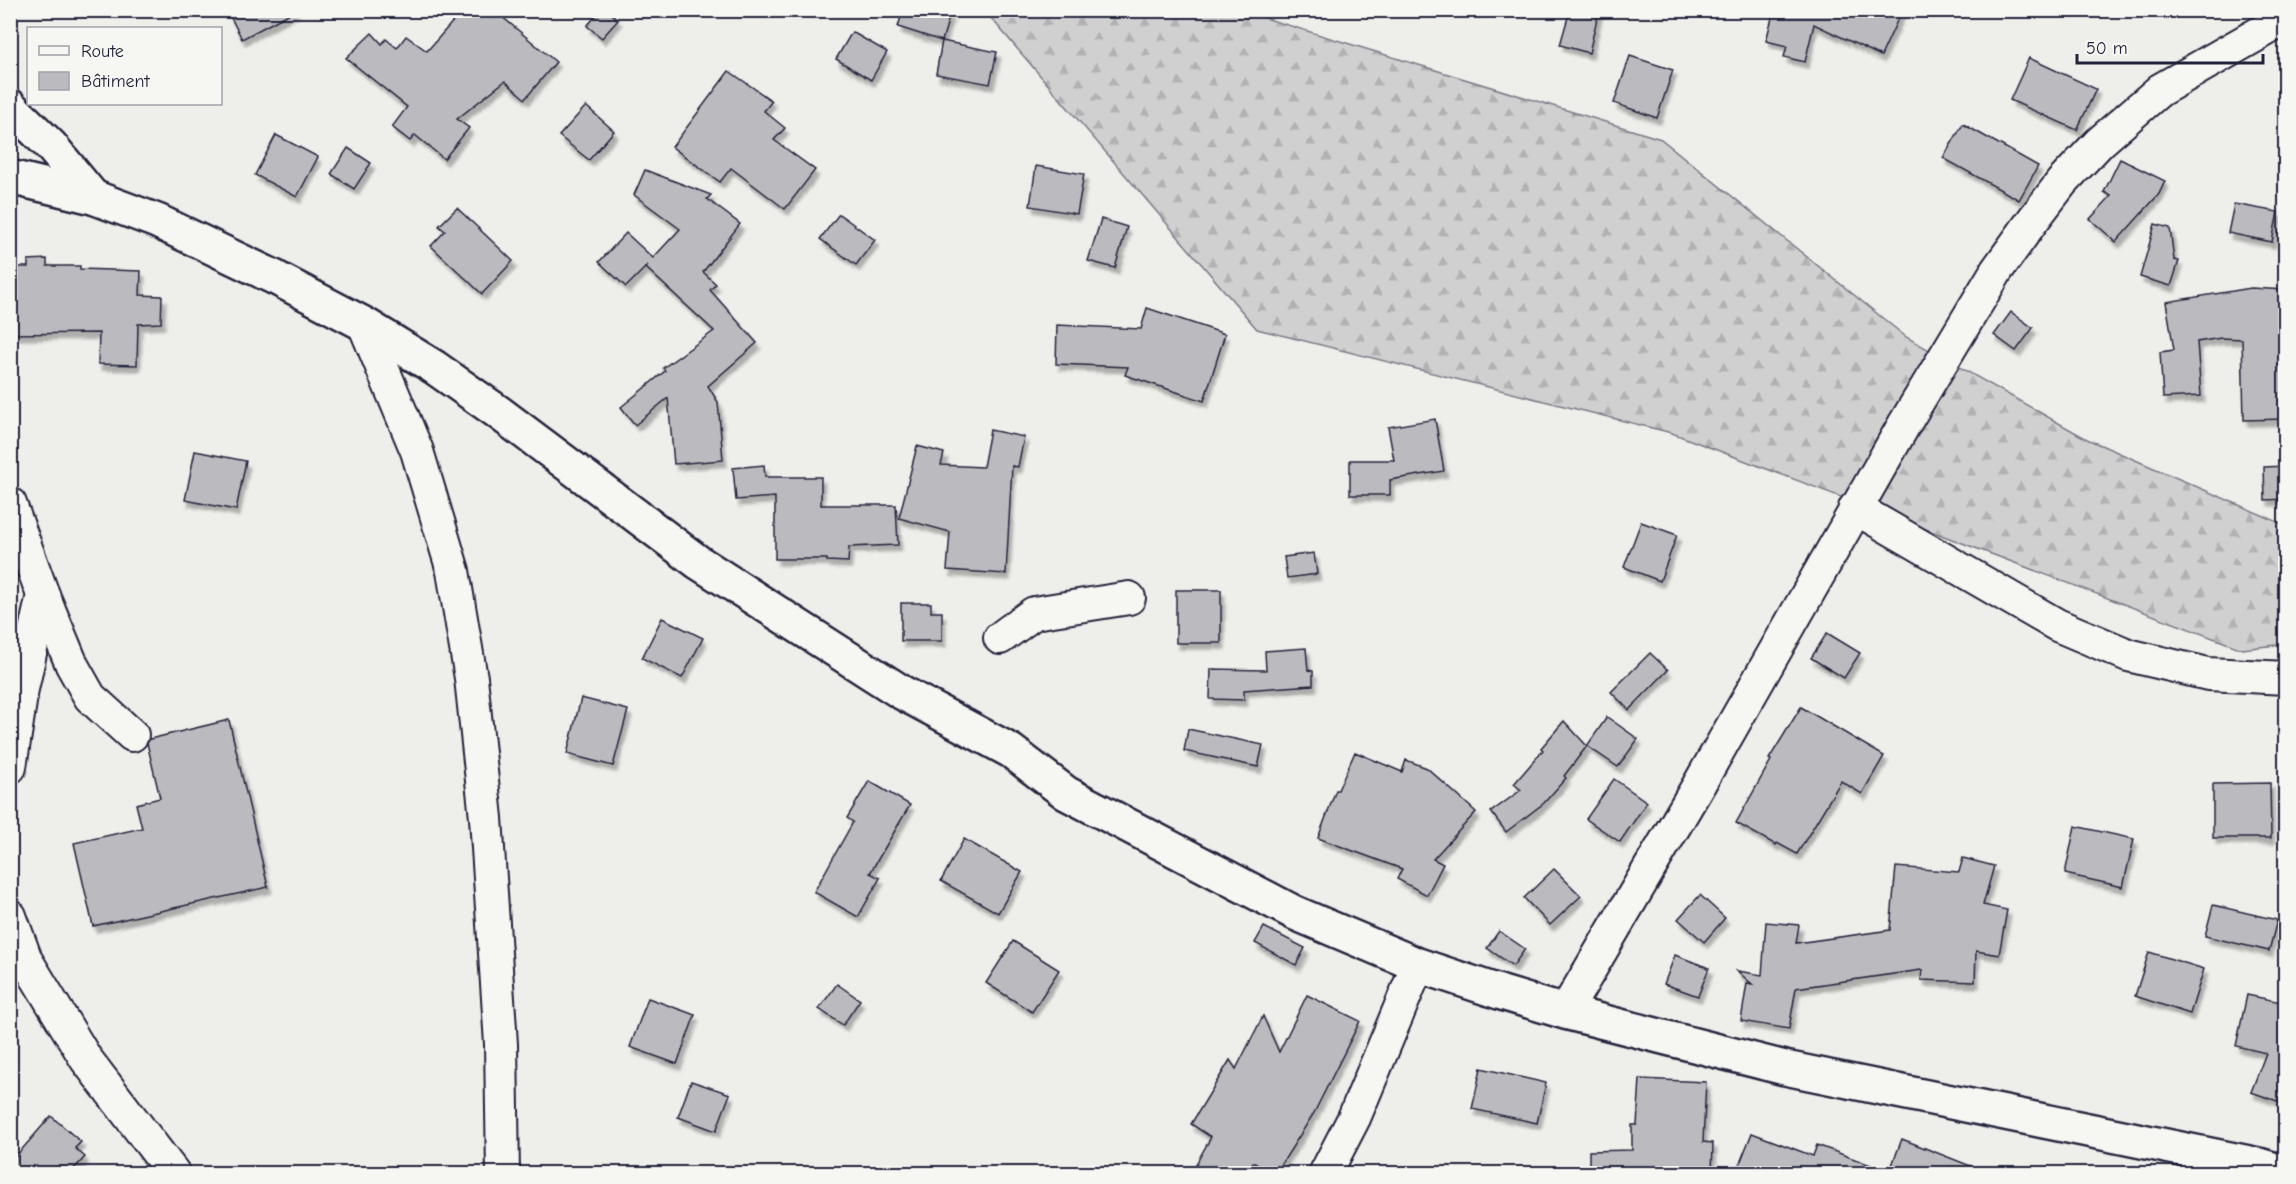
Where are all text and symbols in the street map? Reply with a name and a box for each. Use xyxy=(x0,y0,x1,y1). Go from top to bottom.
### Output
legend xyxy=(27,27,222,105)
scale bar xyxy=(2077,27,2263,65)
text: 50 m xyxy=(2086,38,2128,59)
text: Route xyxy=(81,41,124,62)
text: Bâtiment xyxy=(81,71,151,92)

